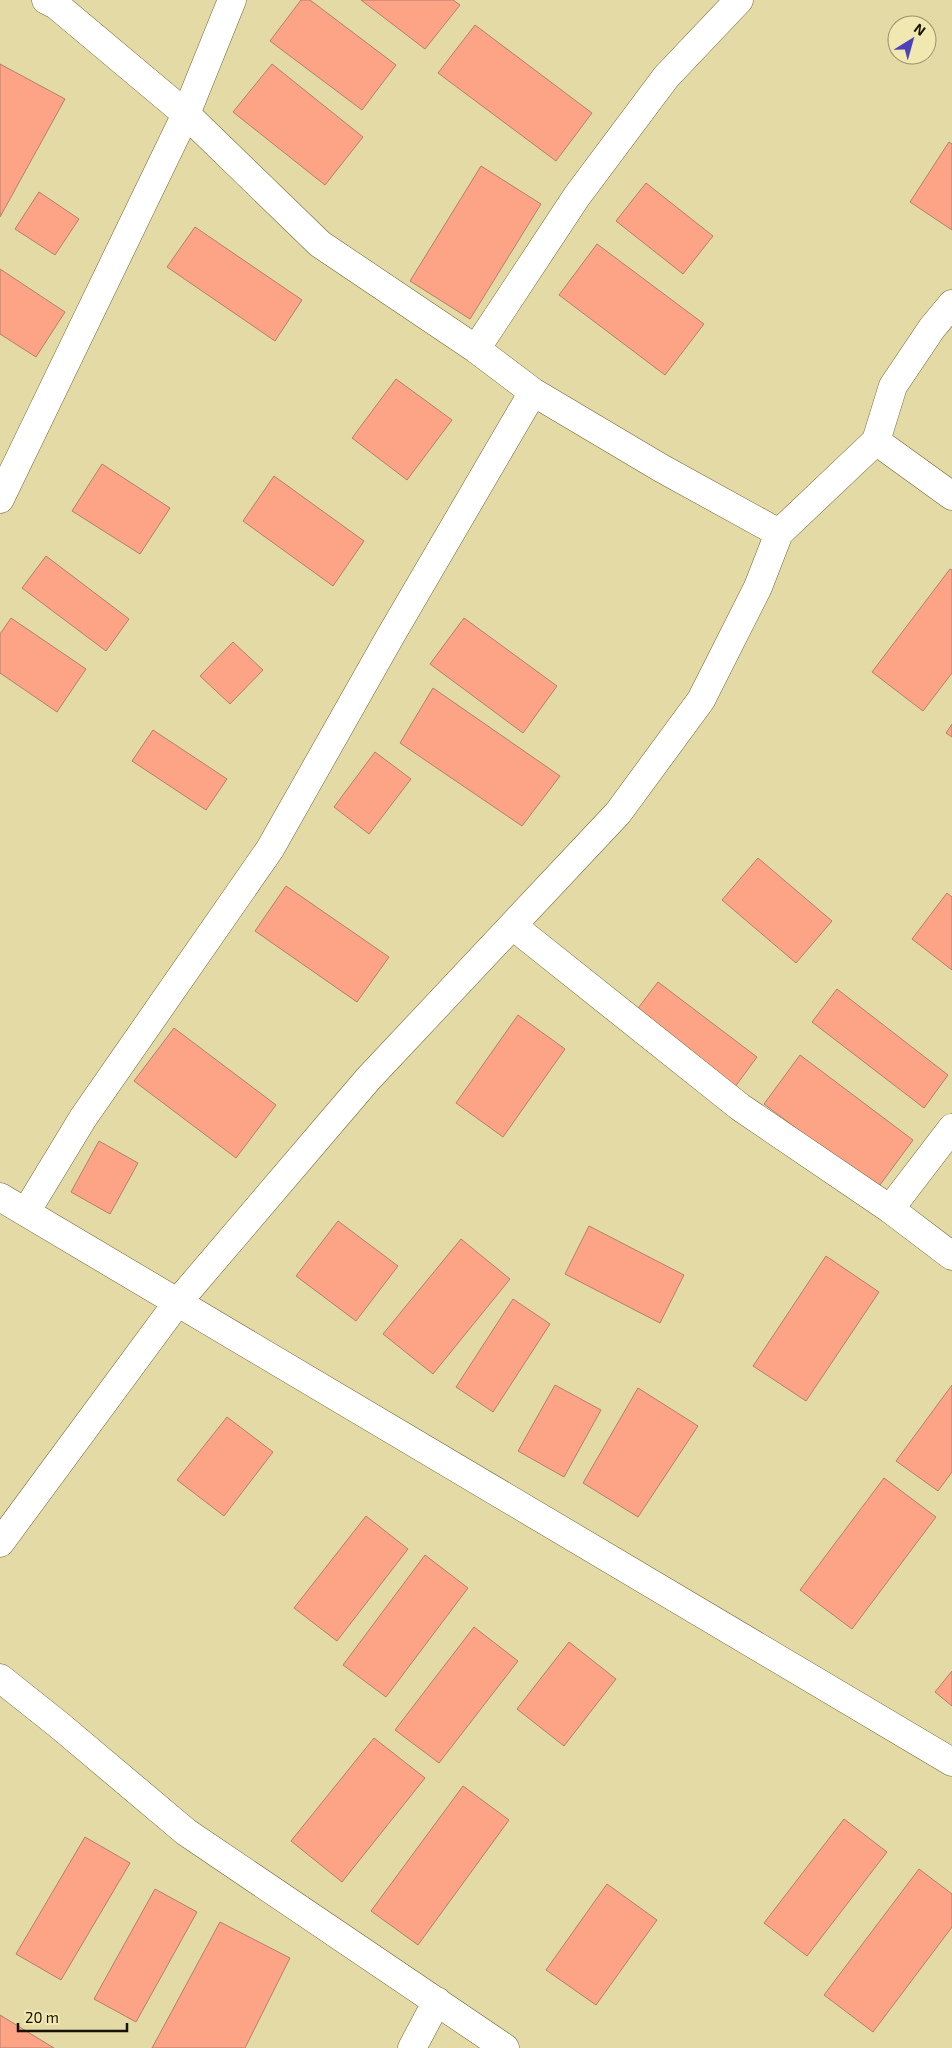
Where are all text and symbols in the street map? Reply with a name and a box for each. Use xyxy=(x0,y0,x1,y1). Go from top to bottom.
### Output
north arrow xyxy=(887,15,937,65)
text: N xyxy=(911,19,929,39)
scale bar xyxy=(18,2000,126,2032)
text: 20 m xyxy=(25,2008,59,2026)

